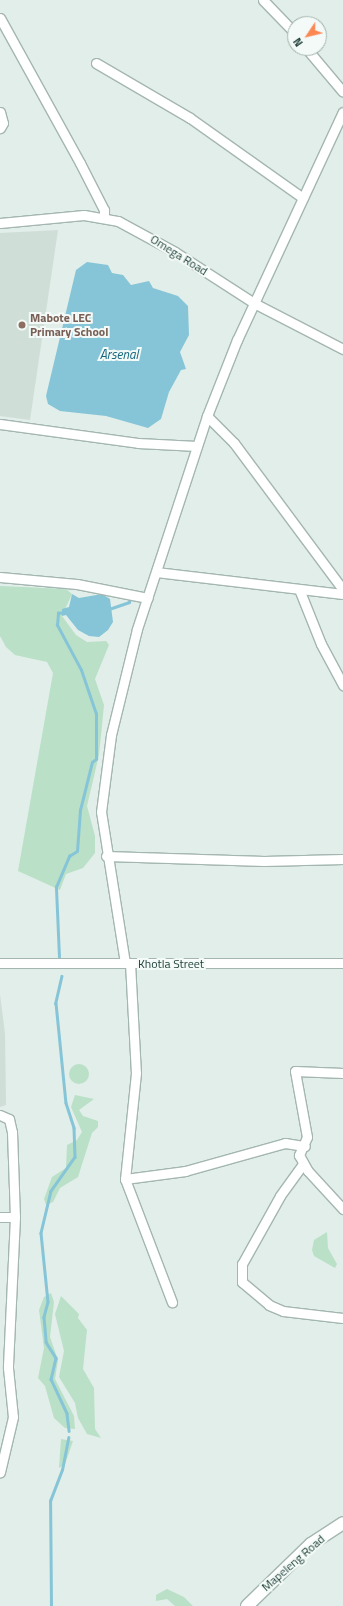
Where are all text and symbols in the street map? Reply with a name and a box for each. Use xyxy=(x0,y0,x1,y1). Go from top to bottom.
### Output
north arrow xyxy=(287,16,327,56)
text: N xyxy=(289,35,307,50)
street label: Omega Road xyxy=(148,232,210,278)
place label: Mabote LEC Primary School xyxy=(30,311,108,339)
marker: Mabote LEC Primary School xyxy=(17,320,27,330)
water label: Arsenal xyxy=(100,346,138,362)
street label: Khotla Street xyxy=(138,957,204,971)
street label: Mapeleng Road xyxy=(259,1532,327,1594)

